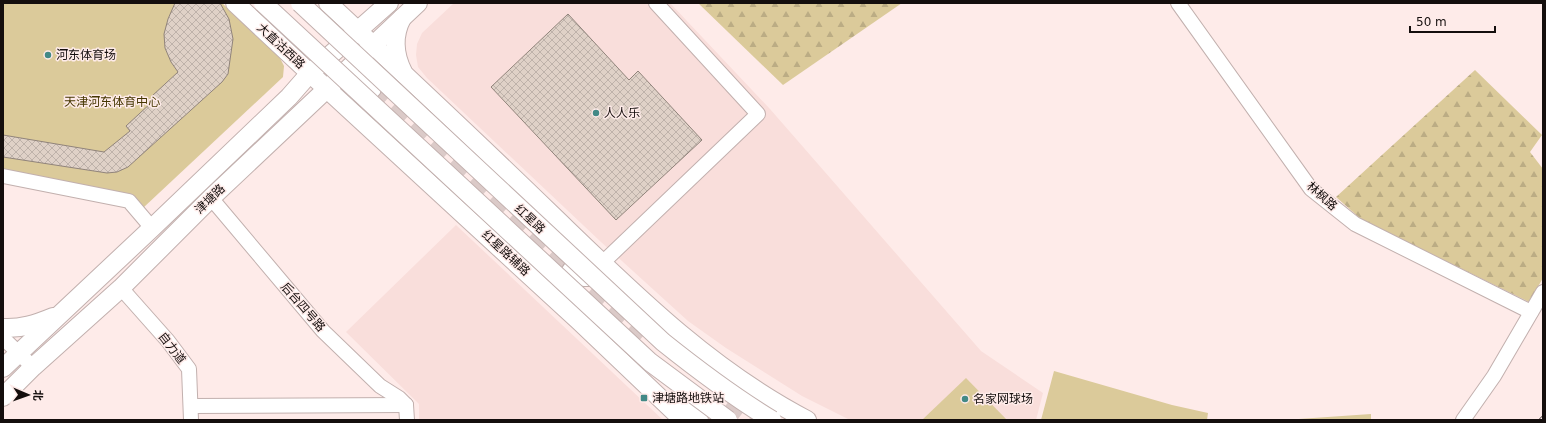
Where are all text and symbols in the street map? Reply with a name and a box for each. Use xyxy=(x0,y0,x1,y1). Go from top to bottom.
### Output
scale bar xyxy=(1410,8,1495,34)
text: 50 m xyxy=(1416,15,1447,29)
street label: 大直沽西路 xyxy=(254,20,308,72)
place label: 河东体育场 xyxy=(56,48,116,62)
marker: 河东体育场 xyxy=(43,50,53,60)
park label: 天津河东体育中心 xyxy=(64,95,160,109)
place label: 人人乐 xyxy=(604,106,640,120)
marker: 人人乐 xyxy=(591,108,601,118)
street label: 林枫路 xyxy=(1304,179,1340,213)
street label: 津塘路 xyxy=(192,181,228,217)
street label: 红星路 xyxy=(512,202,548,236)
street label: 红星路辅路 xyxy=(479,227,533,279)
street label: 后台四号路 xyxy=(278,280,328,334)
street label: 自力道 xyxy=(155,330,189,366)
north arrow xyxy=(8,375,48,415)
text: 北 xyxy=(31,390,44,401)
place label: 津塘路地铁站 xyxy=(652,391,724,405)
place label: 名家网球场 xyxy=(973,392,1033,406)
marker: 津塘路地铁站 xyxy=(639,393,649,403)
marker: 名家网球场 xyxy=(960,394,970,404)

